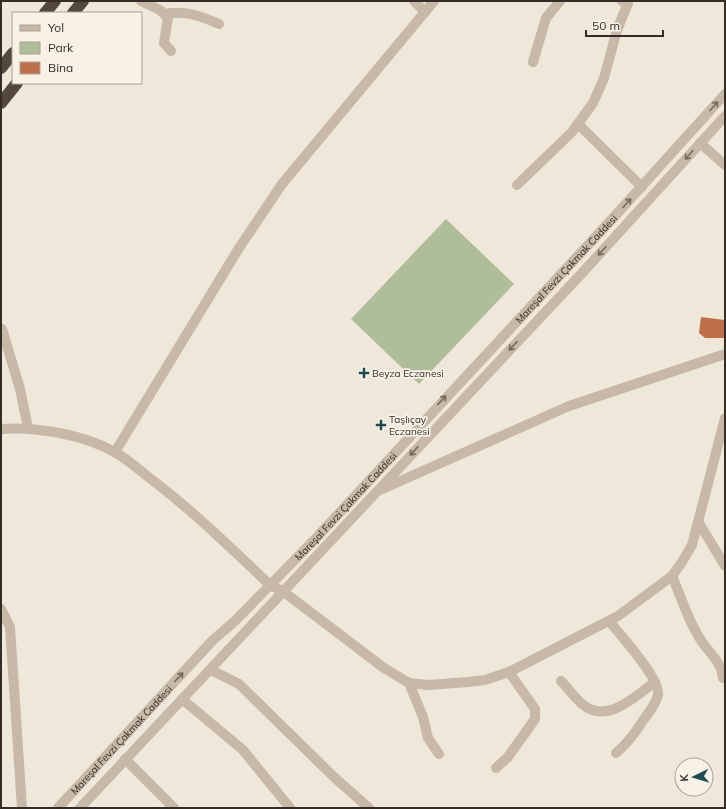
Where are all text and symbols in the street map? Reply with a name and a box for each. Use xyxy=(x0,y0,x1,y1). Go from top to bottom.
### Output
legend xyxy=(12,12,142,84)
scale bar xyxy=(586,12,663,38)
text: 50 m xyxy=(592,18,620,33)
text: Yol xyxy=(47,20,64,35)
text: Park xyxy=(48,40,74,55)
text: Bina xyxy=(48,60,73,75)
one-way arrow xyxy=(709,101,719,111)
one-way arrow xyxy=(684,150,694,160)
one-way arrow xyxy=(622,198,632,208)
street label: Mareşal Fevzi Çakmak Caddesi xyxy=(512,212,620,326)
one-way arrow xyxy=(597,246,606,256)
one-way arrow xyxy=(508,341,518,351)
place label: Beyza Eczanesi xyxy=(372,367,444,380)
marker: Beyza Eczanesi xyxy=(359,368,369,378)
one-way arrow xyxy=(438,395,447,405)
place label: Taşlıçay Eczanesi xyxy=(389,413,430,438)
marker: Taşlıçay Eczanesi xyxy=(376,420,386,430)
one-way arrow xyxy=(409,446,419,456)
street label: Mareşal Fevzi Çakmak Caddesi xyxy=(291,449,399,563)
one-way arrow xyxy=(175,671,184,682)
street label: Mareşal Fevzi Çakmak Caddesi xyxy=(68,682,175,797)
north arrow xyxy=(674,757,714,797)
text: K xyxy=(677,773,691,782)

